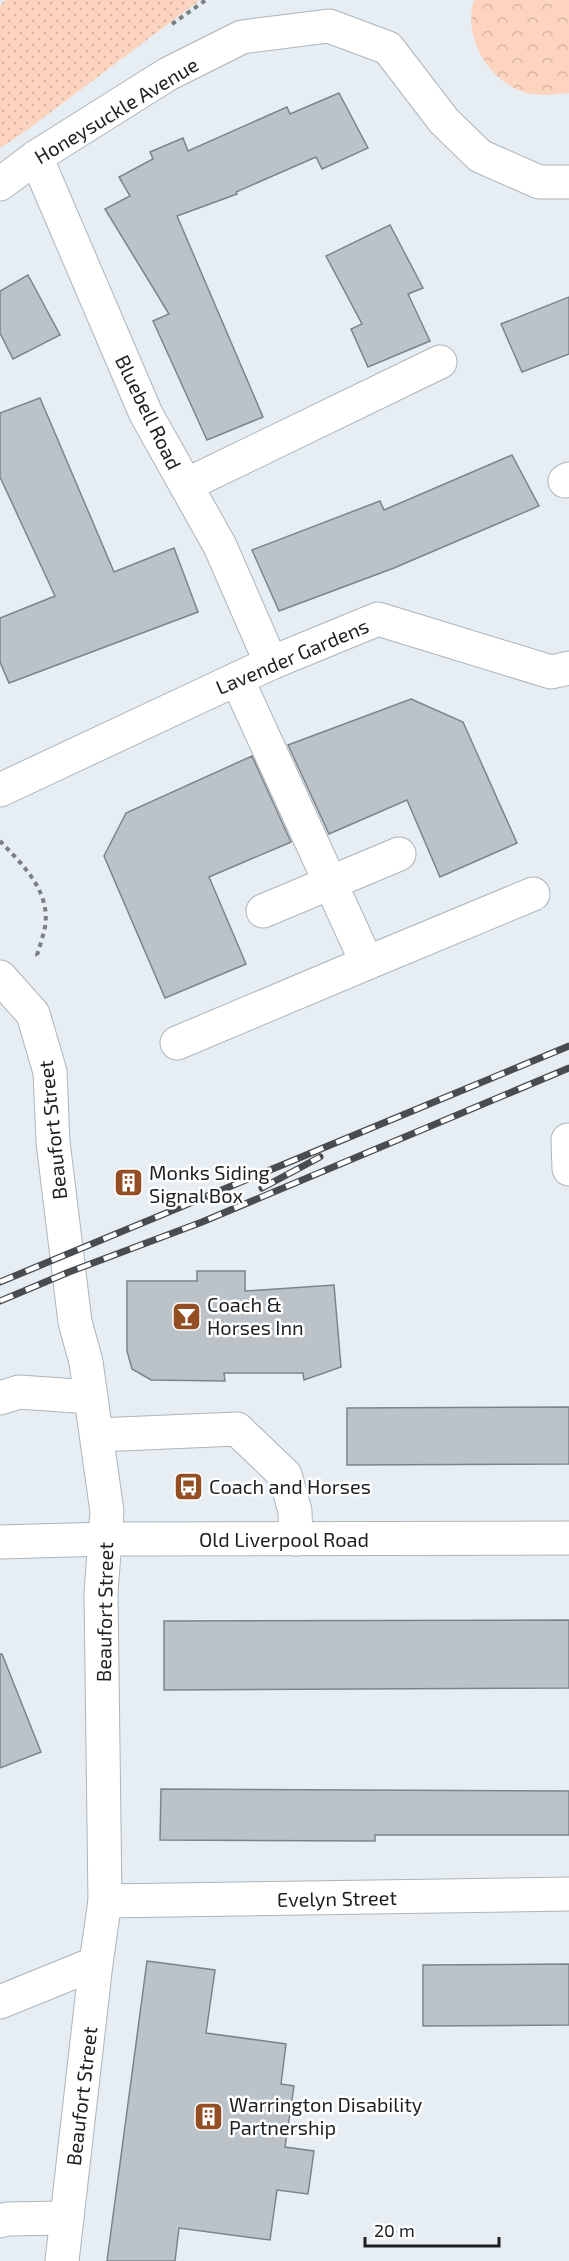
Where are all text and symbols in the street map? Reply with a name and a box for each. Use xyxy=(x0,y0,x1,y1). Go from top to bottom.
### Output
street label: Honeysuckle Avenue xyxy=(30,52,202,168)
street label: Bluebell Road xyxy=(111,351,187,473)
street label: Lavender Gardens xyxy=(212,613,372,699)
street label: Beaufort Street xyxy=(33,1059,71,1201)
place label: Monks Siding Signal Box xyxy=(149,1160,270,1207)
building icon: Monks Siding Signal Box xyxy=(112,1167,144,1199)
place label: Coach & Horses Inn xyxy=(207,1292,304,1339)
bar icon: Coach & Horses Inn xyxy=(170,1300,202,1332)
bus stop icon: Coach and Horses xyxy=(172,1470,204,1502)
place label: Coach and Horses xyxy=(209,1474,371,1498)
street label: Old Liverpool Road xyxy=(199,1527,369,1551)
street label: Beaufort Street xyxy=(91,1541,117,1682)
street label: Evelyn Street xyxy=(277,1885,398,1911)
street label: Beaufort Street xyxy=(61,2025,101,2167)
place label: Warrington Disability Partnership xyxy=(229,2092,423,2139)
building icon: Warrington Disability Partnership xyxy=(192,2100,224,2132)
scale bar xyxy=(365,2210,498,2248)
text: 20 m xyxy=(374,2219,415,2241)

